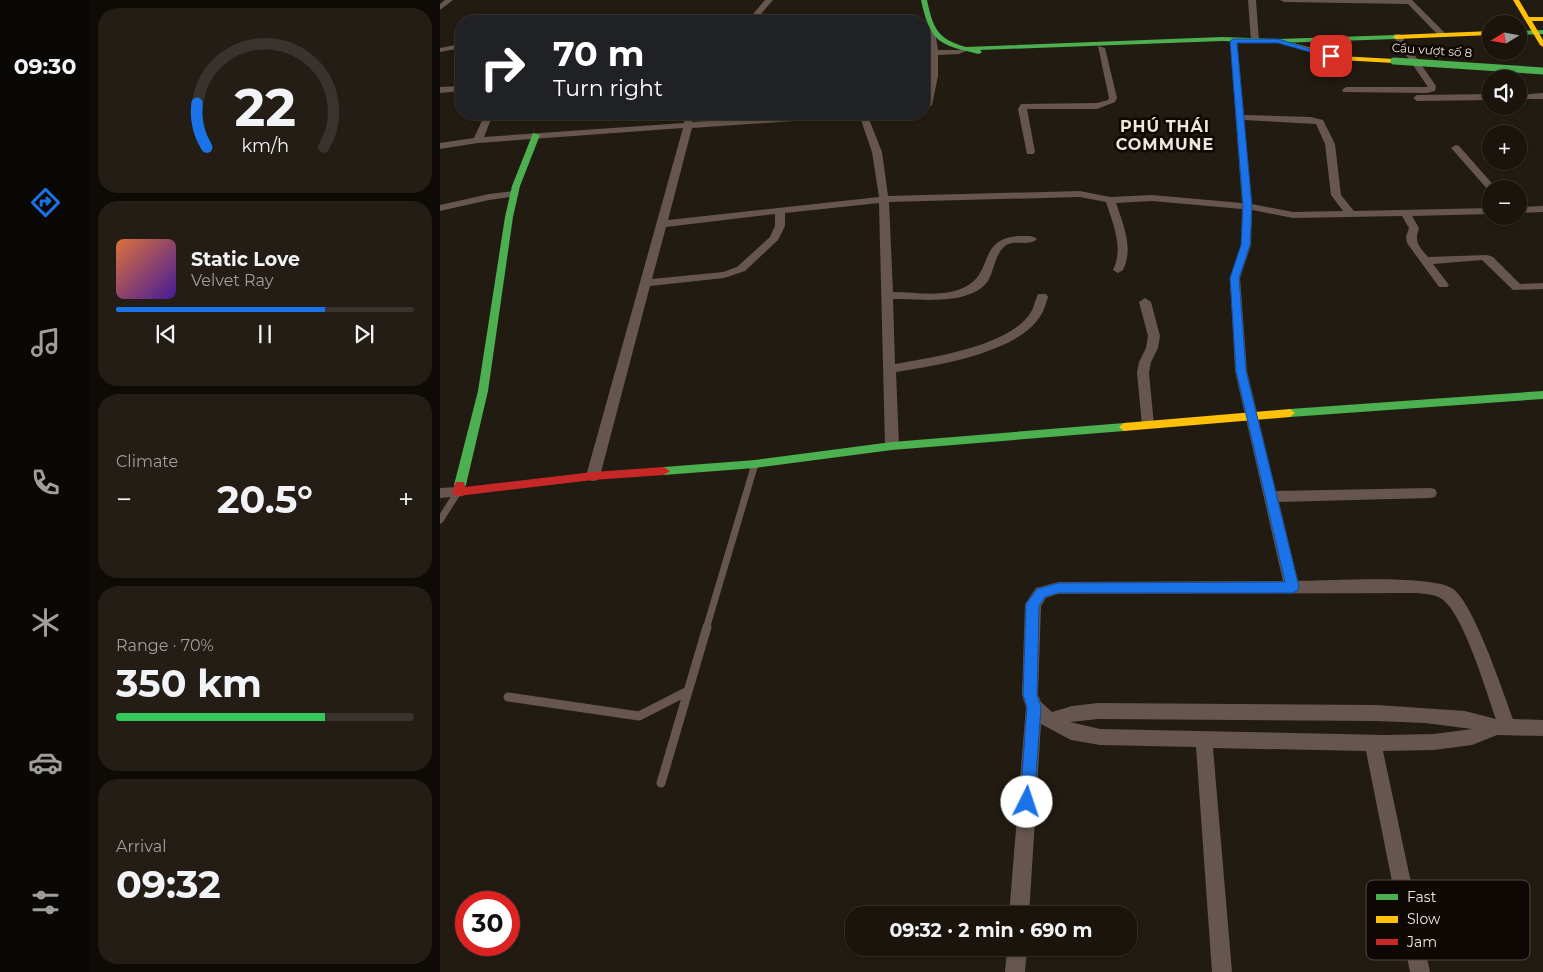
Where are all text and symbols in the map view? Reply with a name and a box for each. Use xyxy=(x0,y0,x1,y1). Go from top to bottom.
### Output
north arrow xyxy=(1482,15,1528,60)
map controls xyxy=(1482,15,1527,225)
text: 70 m xyxy=(553,32,644,75)
icon: right xyxy=(470,35,535,100)
pin xyxy=(1310,35,1352,77)
street label: Cầu vượt số 8 xyxy=(1391,40,1473,60)
icon: arrive xyxy=(1317,42,1345,70)
text: 09:30 xyxy=(14,53,76,80)
button: sound xyxy=(1482,70,1527,115)
text: Turn right xyxy=(553,75,663,102)
text: 22 xyxy=(234,76,296,139)
district label: PHÚ THÁI COMMUNE xyxy=(1116,117,1214,154)
button: + xyxy=(1482,125,1527,170)
text: km/h xyxy=(241,135,289,156)
button: − xyxy=(1482,180,1527,225)
icon: directions xyxy=(28,185,63,220)
text: Static Love xyxy=(191,248,300,271)
text: Velvet Ray xyxy=(191,271,273,290)
icon: previous xyxy=(152,320,180,348)
icon: pause xyxy=(251,320,279,348)
icon: next xyxy=(350,320,378,348)
icon: music xyxy=(28,325,63,360)
text: Climate xyxy=(116,452,178,471)
icon: phone xyxy=(28,465,63,500)
text: 20.5° xyxy=(217,476,313,523)
text: − xyxy=(116,482,132,516)
text: + xyxy=(398,482,414,516)
icon: climate xyxy=(28,605,63,640)
text: Range · 70% xyxy=(116,636,214,655)
text: 350 km xyxy=(116,660,262,707)
icon: car xyxy=(28,745,63,780)
position arrow xyxy=(1000,775,1052,827)
text: Arrival xyxy=(116,837,166,856)
text: 09:32 xyxy=(116,861,221,908)
legend xyxy=(1366,880,1530,960)
icon: filters xyxy=(28,885,63,920)
text: Fast xyxy=(1407,888,1437,906)
speed limit sign: 30 xyxy=(455,891,520,956)
text: Slow xyxy=(1407,910,1441,928)
text: 09:32 · 2 min · 690 m xyxy=(889,919,1093,942)
text: Jam xyxy=(1406,933,1437,951)

